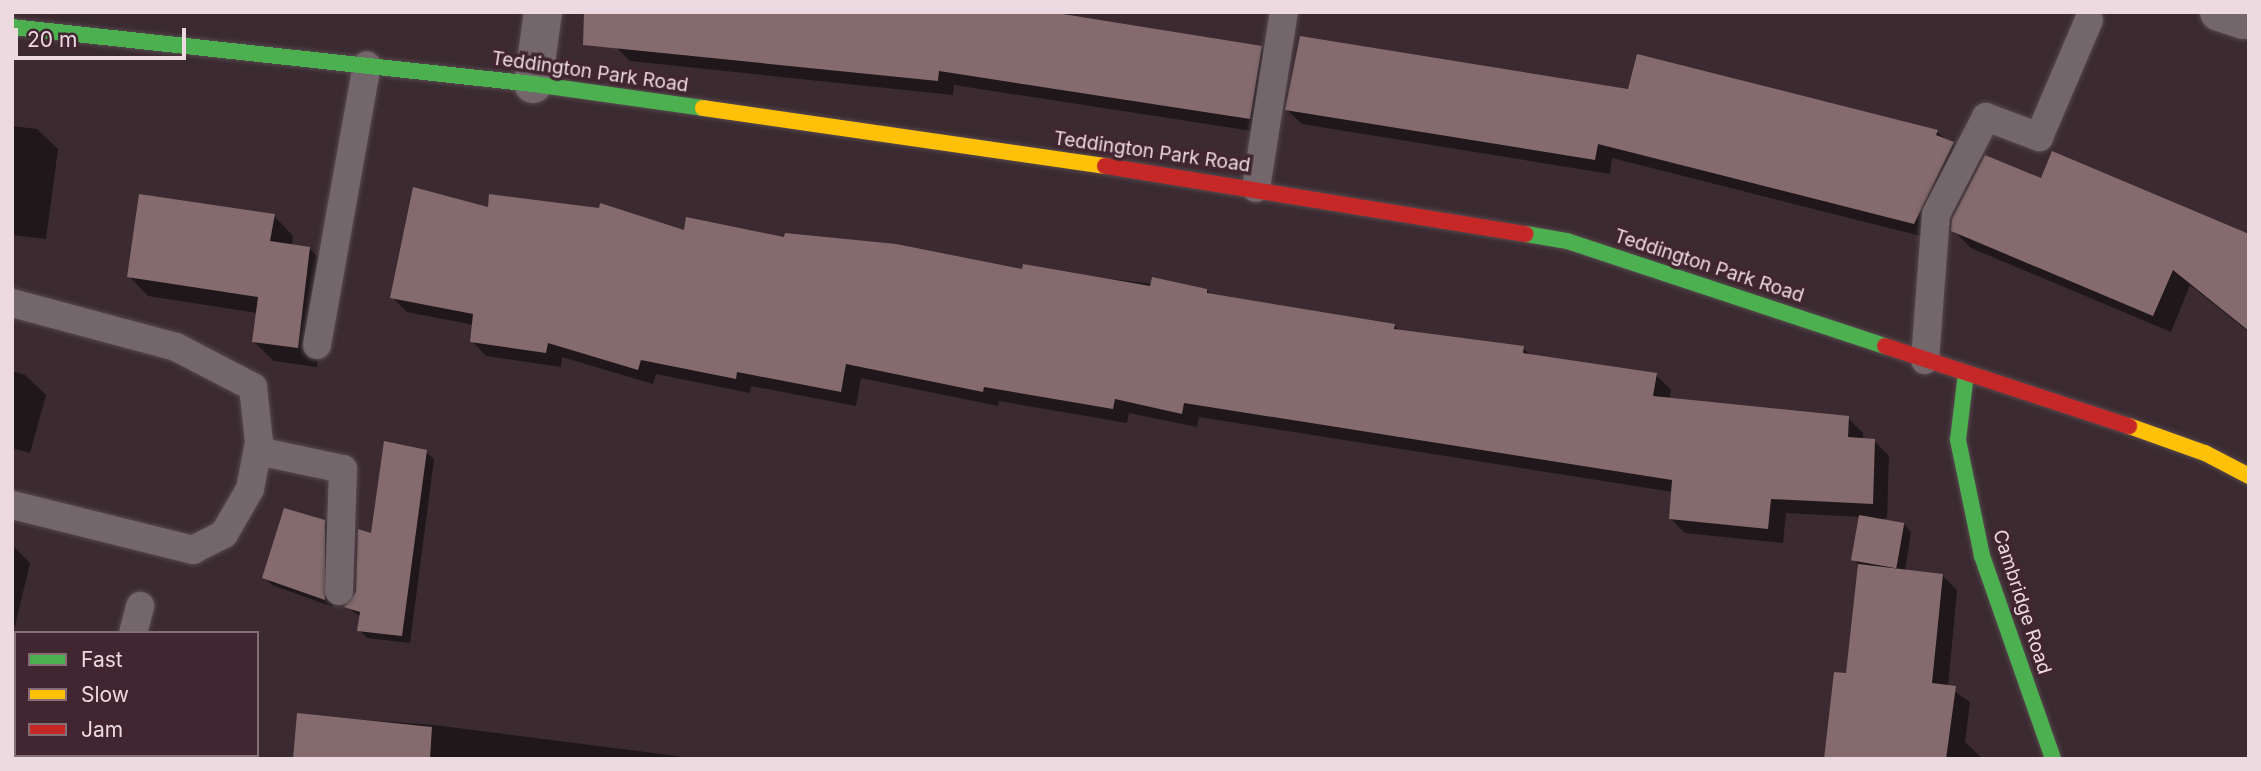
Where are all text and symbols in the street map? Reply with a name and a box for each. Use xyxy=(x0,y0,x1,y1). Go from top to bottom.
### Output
scale bar xyxy=(18,14,189,58)
text: 20 m xyxy=(27,27,77,52)
street label: Teddington Park Road xyxy=(490,47,690,97)
street label: Teddington Park Road xyxy=(1052,127,1252,177)
street label: Teddington Park Road xyxy=(1611,224,1807,308)
street label: Cambridge Road xyxy=(1988,527,2056,677)
legend xyxy=(14,631,259,757)
text: Fast xyxy=(81,647,123,672)
text: Slow xyxy=(81,682,129,707)
text: Jam xyxy=(81,717,123,742)

